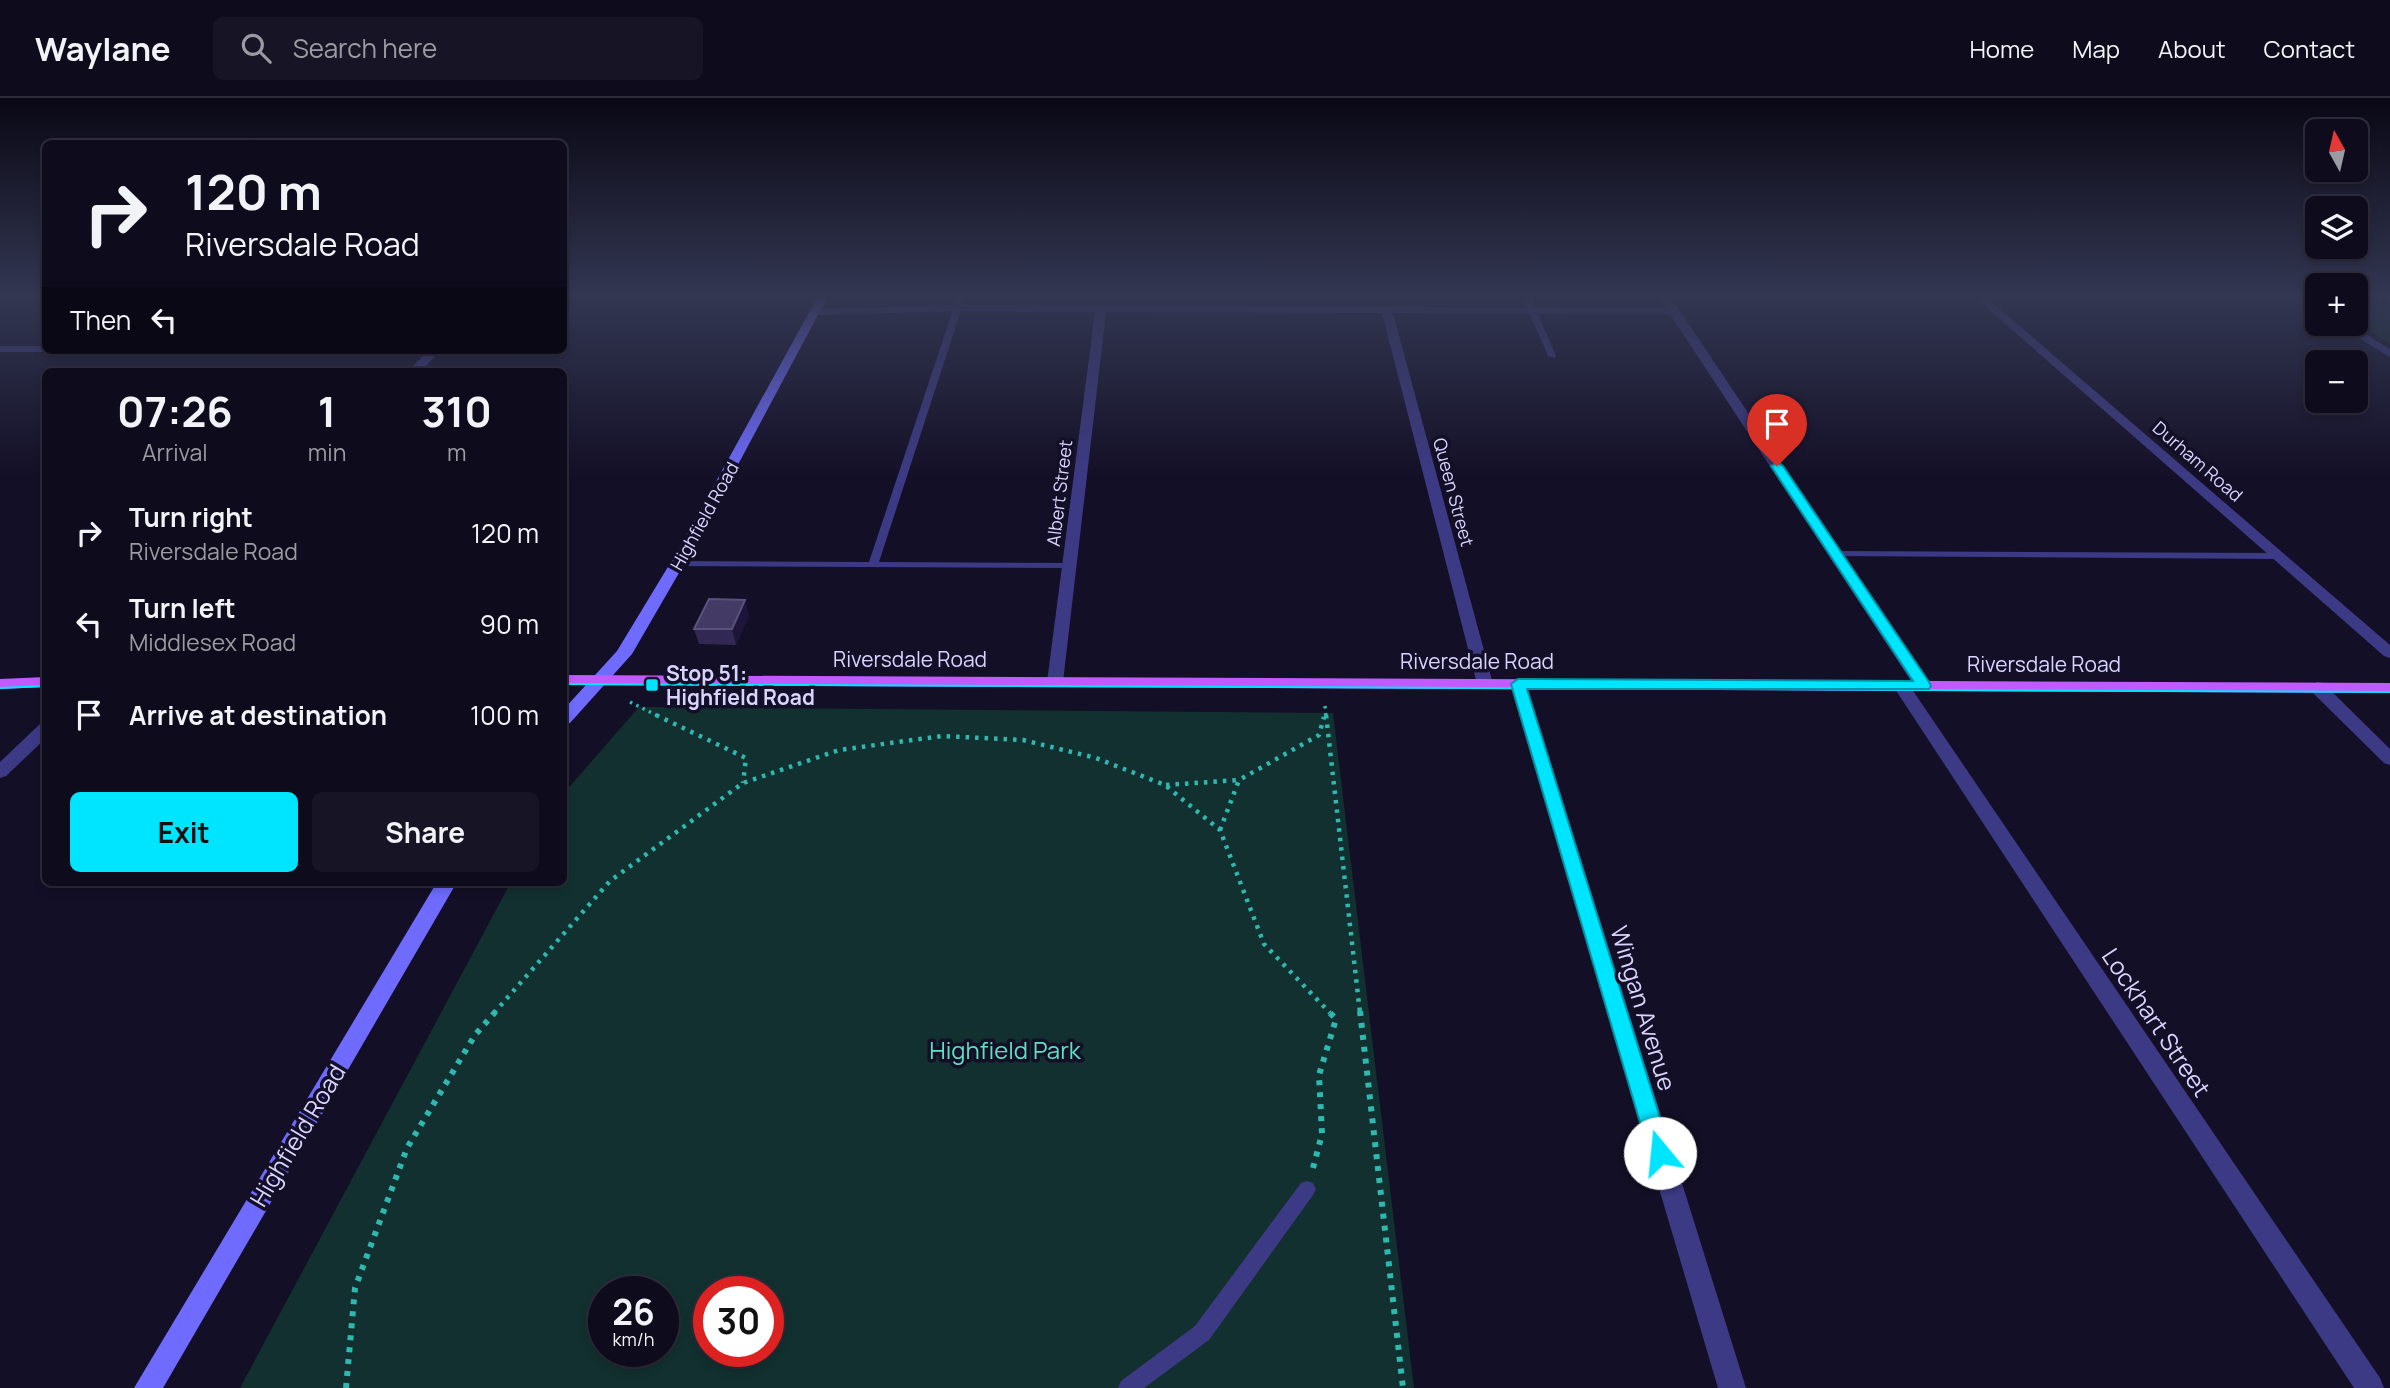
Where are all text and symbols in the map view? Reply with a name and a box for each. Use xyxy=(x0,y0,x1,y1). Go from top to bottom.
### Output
search box xyxy=(213,17,703,80)
text: Waylane xyxy=(35,26,171,71)
icon: search xyxy=(237,29,275,67)
text: Search here xyxy=(293,30,437,66)
text: Home xyxy=(1969,32,2034,65)
text: Map xyxy=(2072,32,2120,65)
text: About xyxy=(2158,32,2226,65)
text: Contact xyxy=(2264,32,2355,65)
north arrow xyxy=(2305,119,2368,182)
map controls xyxy=(2305,119,2368,413)
text: 120 m xyxy=(185,158,322,225)
icon: right xyxy=(70,168,161,259)
button: layers xyxy=(2305,196,2368,259)
text: Riversdale Road xyxy=(185,222,420,266)
button: + xyxy=(2305,273,2368,336)
icon: left xyxy=(145,301,183,339)
text: Then xyxy=(70,302,131,338)
button: − xyxy=(2305,350,2368,413)
text: 07:26 xyxy=(117,382,233,440)
text: 1 xyxy=(318,382,336,440)
text: 310 xyxy=(421,382,492,440)
pin xyxy=(1747,394,1807,466)
icon: arrive xyxy=(1758,405,1796,443)
street label: Durham Road xyxy=(2148,415,2248,507)
street label: Queen Street xyxy=(1428,435,1480,549)
text: Arrival xyxy=(142,436,208,468)
text: min xyxy=(308,436,346,468)
text: m xyxy=(447,436,466,468)
street label: Albert Street xyxy=(1041,438,1077,548)
street label: Highfield Road xyxy=(664,458,744,574)
text: Turn right xyxy=(129,499,253,535)
icon: right xyxy=(70,514,108,552)
text: 120 m xyxy=(471,515,539,551)
text: Riversdale Road xyxy=(129,535,298,567)
text: Turn left xyxy=(129,590,236,626)
icon: left xyxy=(70,605,108,643)
text: 90 m xyxy=(480,606,539,642)
text: Middlesex Road xyxy=(129,626,296,658)
street label: Riversdale Road xyxy=(833,645,987,673)
street label: Riversdale Road xyxy=(1400,647,1554,675)
street label: Riversdale Road xyxy=(1967,650,2121,678)
place label: Stop 51: Highfield Road xyxy=(666,659,815,711)
marker: Stop 51: Highfield Road xyxy=(644,677,660,693)
icon: arrive xyxy=(70,696,108,734)
text: Arrive at destination xyxy=(129,697,387,733)
text: 100 m xyxy=(470,697,539,733)
button: Exit xyxy=(70,792,298,872)
button: Share xyxy=(312,792,539,872)
street label: Wingan Avenue xyxy=(1603,922,1685,1094)
street label: Lockhart Street xyxy=(2095,941,2219,1103)
park label: Highfield Park xyxy=(929,1033,1082,1066)
street label: Highfield Road xyxy=(242,1058,352,1212)
position arrow xyxy=(1623,1116,1697,1190)
speed limit sign: 30 xyxy=(693,1276,784,1367)
text: 26 xyxy=(612,1288,655,1336)
text: km/h xyxy=(613,1327,654,1351)

